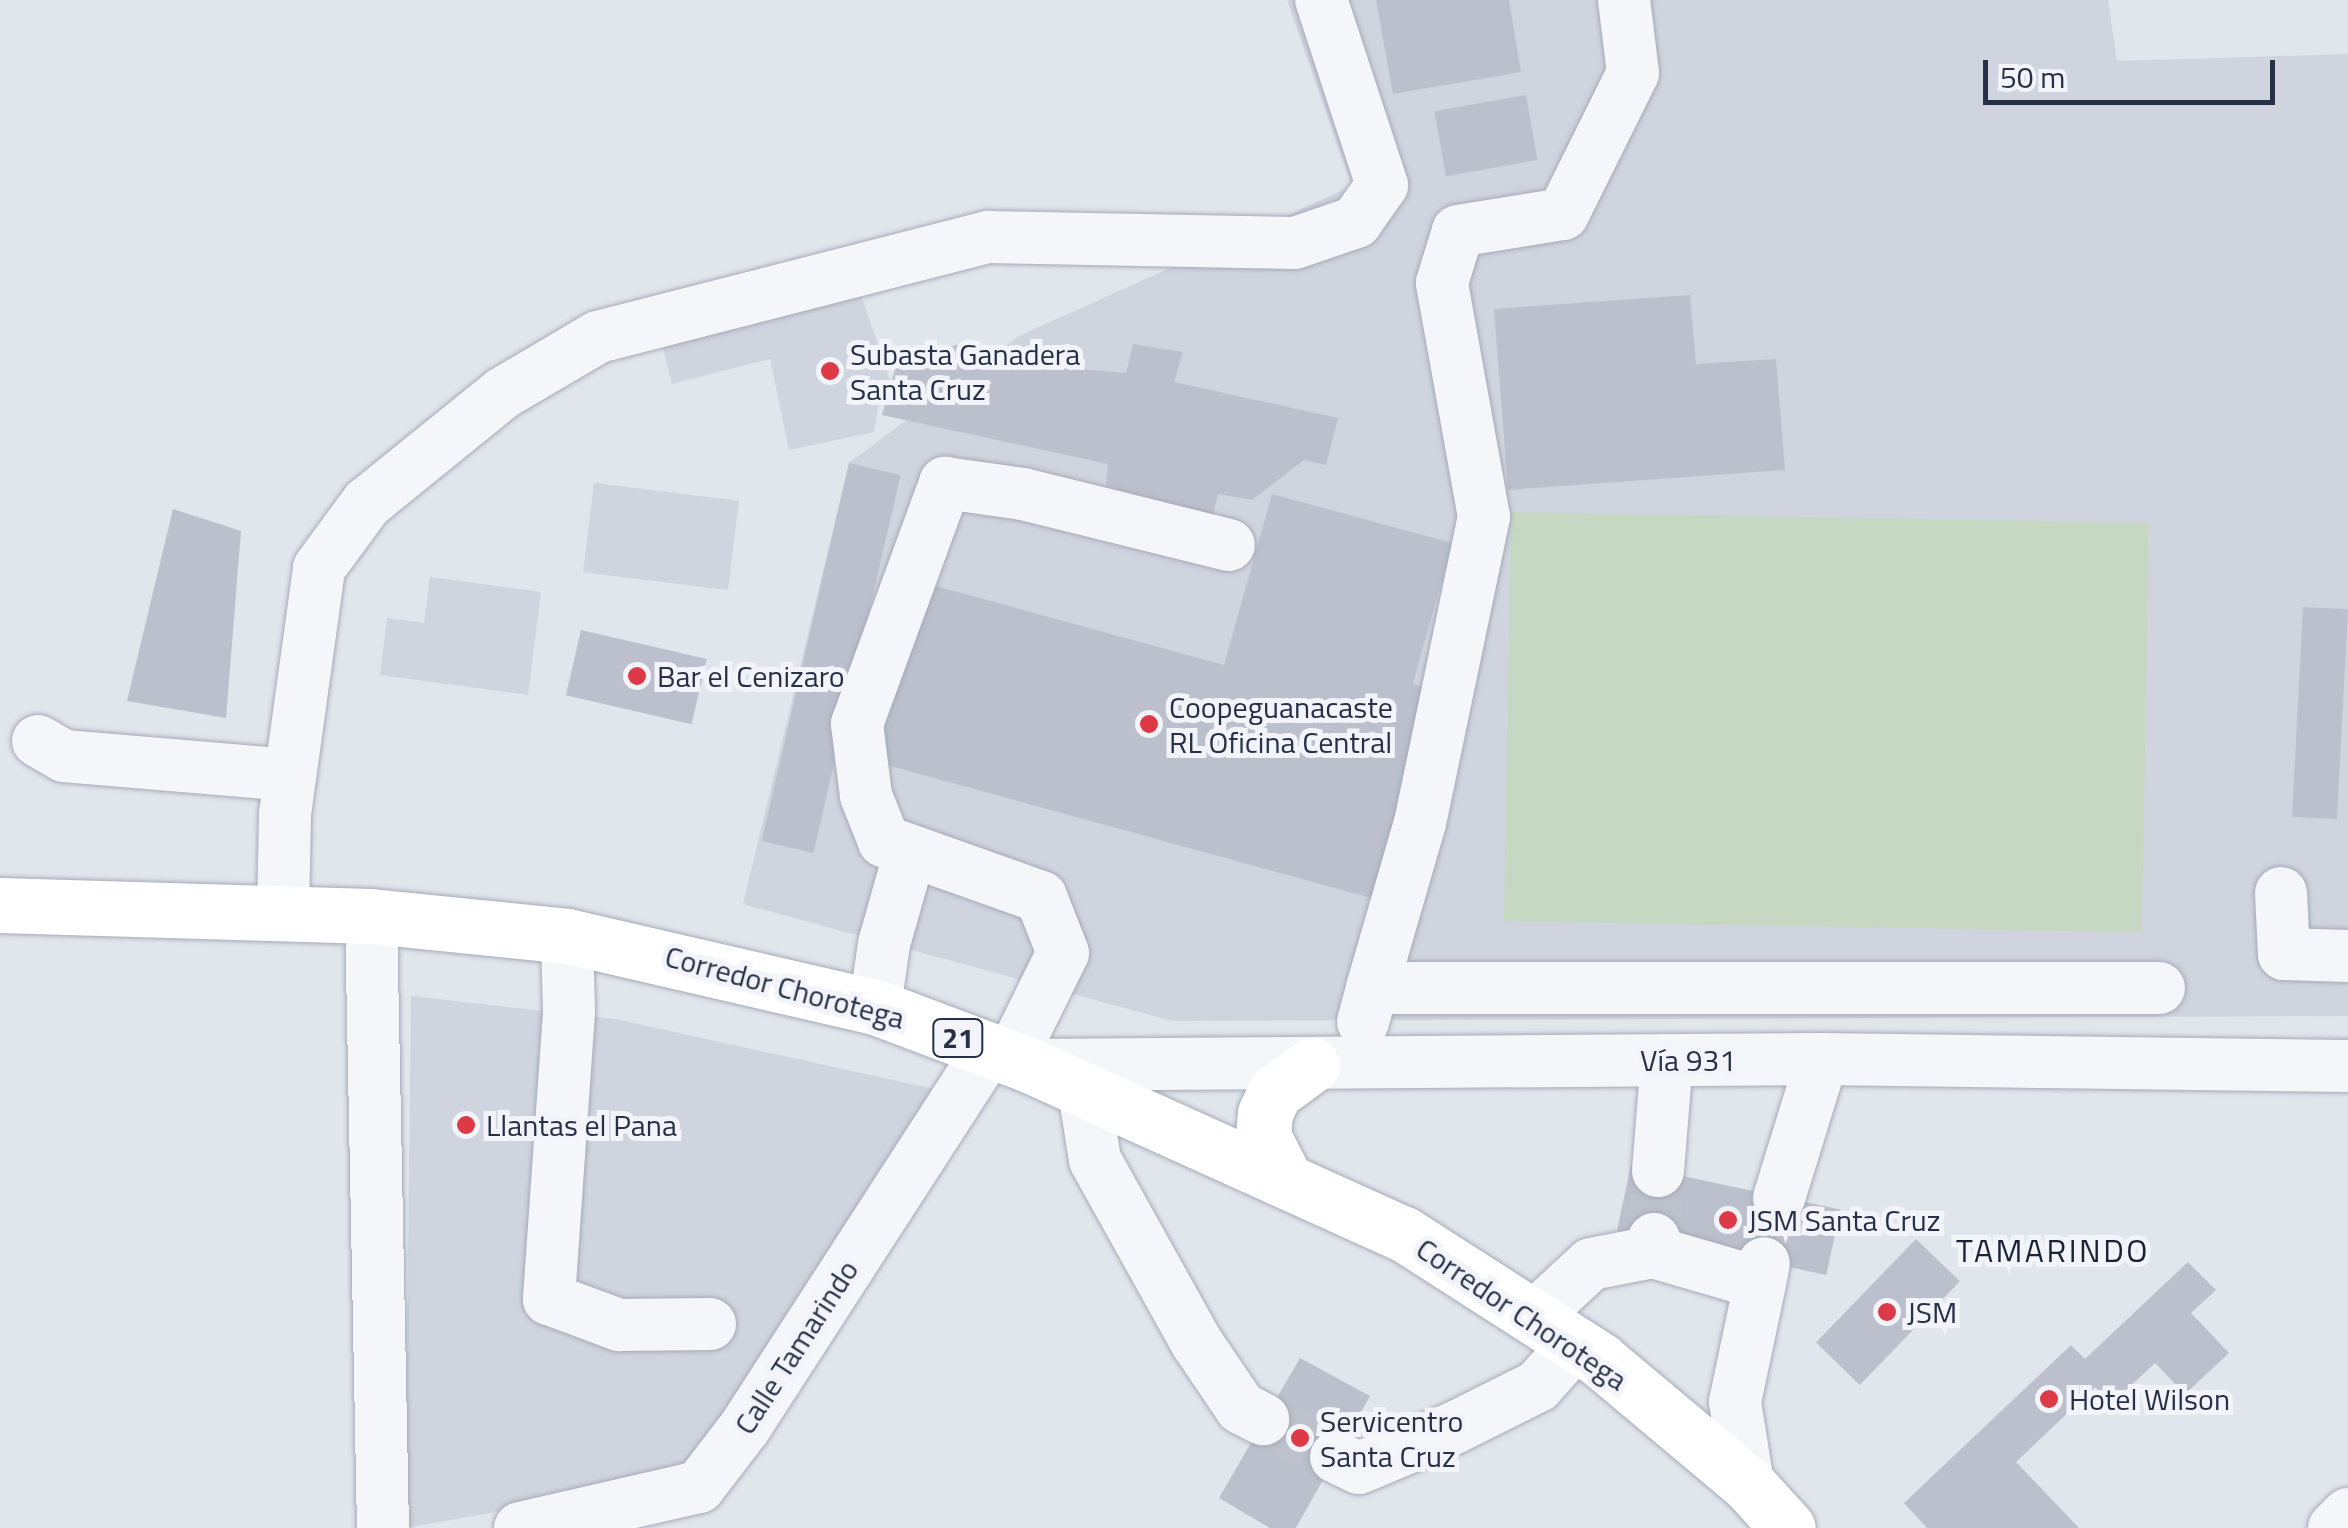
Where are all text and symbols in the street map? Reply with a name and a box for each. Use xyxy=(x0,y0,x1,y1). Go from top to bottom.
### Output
scale bar xyxy=(1988,40,2280,102)
text: 50 m xyxy=(2000,54,2065,100)
place label: Subasta Ganadera Santa Cruz xyxy=(850,336,1080,406)
marker: Subasta Ganadera Santa Cruz xyxy=(819,360,841,382)
place label: Bar el Cenizaro xyxy=(657,658,845,694)
marker: Bar el Cenizaro xyxy=(626,665,648,687)
place label: Coopeguanacaste RL Oficina Central xyxy=(1169,689,1393,760)
marker: Coopeguanacaste RL Oficina Central xyxy=(1138,713,1160,735)
street label: Corredor Chorotega xyxy=(661,938,909,1036)
road number: 21 xyxy=(930,1015,986,1061)
street label: Vía 931 xyxy=(1640,1042,1736,1078)
place label: Llantas el Pana xyxy=(486,1107,677,1143)
marker: Llantas el Pana xyxy=(455,1114,477,1136)
place label: JSM Santa Cruz xyxy=(1748,1202,1940,1238)
marker: JSM Santa Cruz xyxy=(1717,1209,1739,1231)
street label: Corredor Chorotega xyxy=(1410,1230,1634,1398)
district label: TAMARINDO xyxy=(1956,1231,2150,1269)
street label: Calle Tamarindo xyxy=(726,1253,866,1441)
place label: JSM xyxy=(1907,1294,1957,1330)
marker: JSM xyxy=(1876,1301,1898,1323)
place label: Hotel Wilson xyxy=(2069,1381,2230,1417)
marker: Hotel Wilson xyxy=(2038,1388,2060,1410)
place label: Servicentro Santa Cruz xyxy=(1320,1403,1463,1474)
marker: Servicentro Santa Cruz xyxy=(1289,1427,1311,1449)

